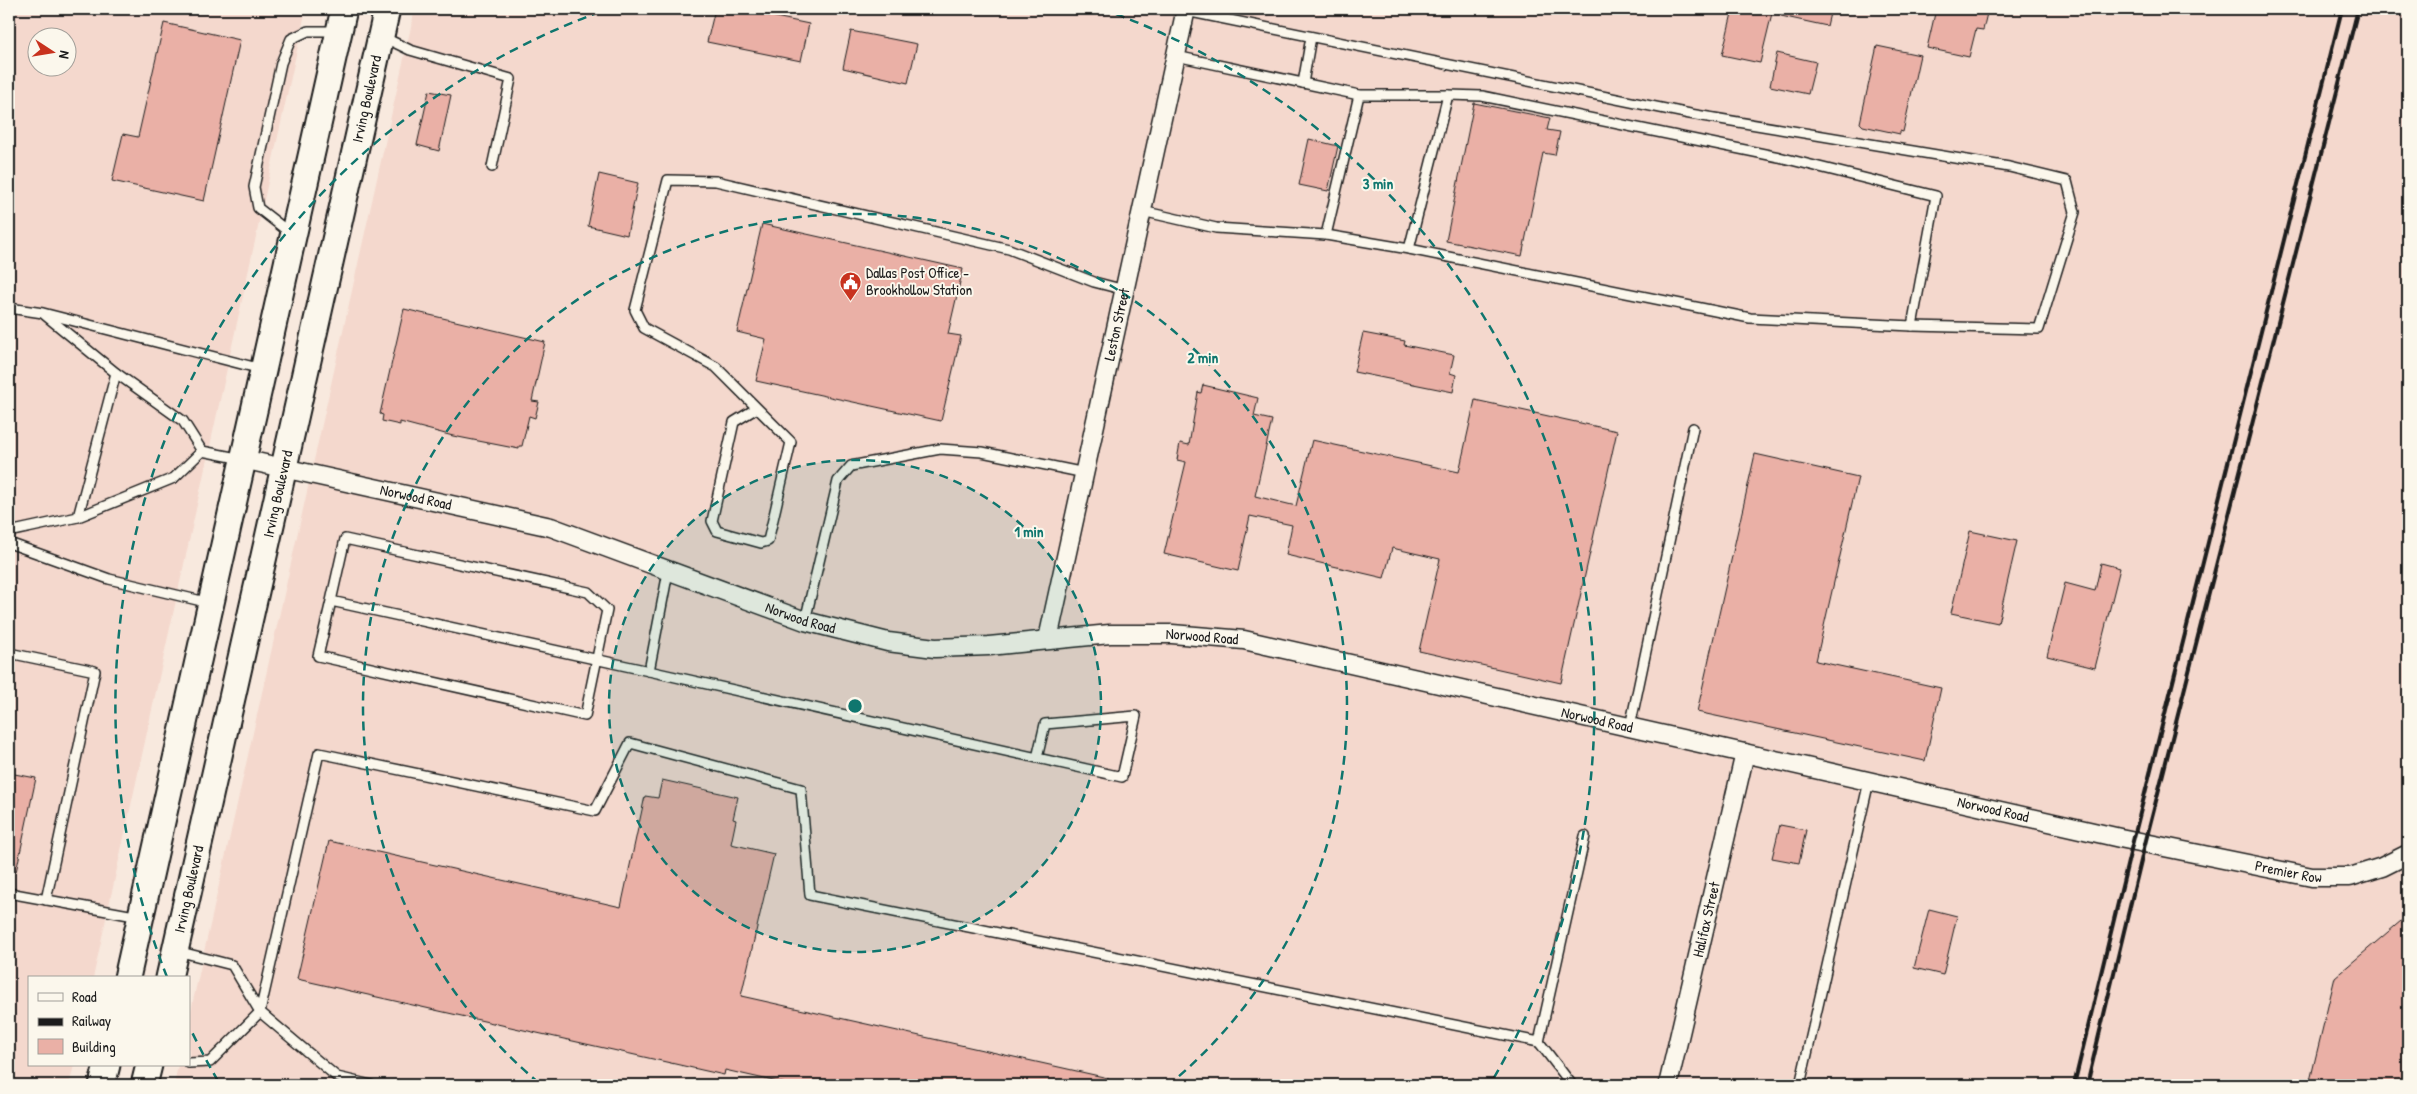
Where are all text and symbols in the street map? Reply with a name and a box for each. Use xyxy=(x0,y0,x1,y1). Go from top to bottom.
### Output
north arrow xyxy=(28,28,78,78)
text: N xyxy=(55,49,75,61)
street label: Irving Boulevard xyxy=(346,53,386,144)
text: 3 min xyxy=(1363,173,1393,194)
place label: Dallas Post Office - Brookhollow Station xyxy=(866,262,972,300)
public building icon: Dallas Post Office - Brookhollow Station xyxy=(838,270,862,301)
street label: Leston Street xyxy=(1098,285,1135,363)
text: 2 min xyxy=(1188,347,1219,368)
street label: Irving Boulevard xyxy=(257,448,297,540)
street label: Norwood Road xyxy=(378,479,454,515)
text: 1 min xyxy=(1014,521,1044,542)
street label: Norwood Road xyxy=(762,596,838,638)
street label: Norwood Road xyxy=(1166,623,1239,650)
centre of rings xyxy=(846,697,864,715)
street label: Norwood Road xyxy=(1559,701,1635,738)
street label: Norwood Road xyxy=(1955,791,2031,827)
street label: Irving Boulevard xyxy=(168,843,209,935)
street label: Premier Row xyxy=(2253,855,2322,887)
street label: Halifax Street xyxy=(1687,879,1725,959)
legend xyxy=(28,976,190,1066)
text: Road xyxy=(72,986,97,1007)
text: Railway xyxy=(72,1010,111,1031)
text: Building xyxy=(72,1036,116,1057)

